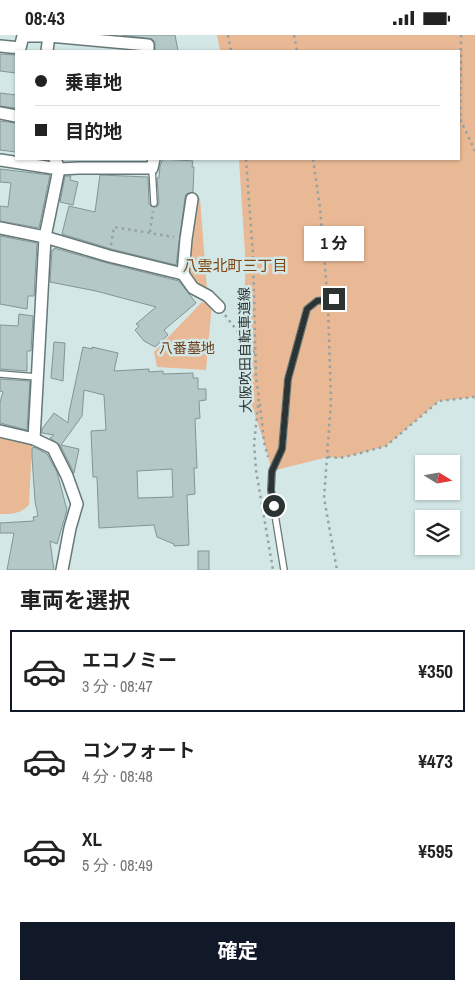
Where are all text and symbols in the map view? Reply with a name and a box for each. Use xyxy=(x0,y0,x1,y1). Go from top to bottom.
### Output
text: 08:43 xyxy=(25,5,65,31)
text: 乗車地 xyxy=(65,69,122,95)
text: 目的地 xyxy=(65,118,122,144)
callout: 1 分 xyxy=(304,227,364,261)
text: 1 分 xyxy=(321,232,347,254)
district label: 八雲北町三丁目 xyxy=(182,255,288,276)
street label: 大阪吹田自転車道線 xyxy=(235,287,255,413)
route end xyxy=(323,288,345,310)
park label: 八番墓地 xyxy=(159,339,215,357)
north arrow xyxy=(415,455,460,500)
map controls xyxy=(415,455,460,555)
route start xyxy=(263,495,285,517)
button: layers xyxy=(415,510,460,555)
text: 車両を選択 xyxy=(20,585,130,615)
text: エコノミー xyxy=(82,647,177,673)
icon: car xyxy=(22,649,67,694)
text: ¥350 xyxy=(418,658,453,684)
text: 3 分 · 08:47 xyxy=(82,675,153,697)
text: コンフォート xyxy=(82,737,195,763)
icon: car xyxy=(22,739,67,784)
text: ¥473 xyxy=(418,748,453,774)
text: 4 分 · 08:48 xyxy=(82,765,153,787)
text: XL xyxy=(82,826,102,852)
icon: car xyxy=(22,829,67,874)
text: ¥595 xyxy=(418,838,453,864)
text: 5 分 · 08:49 xyxy=(82,854,153,876)
button: 確定 xyxy=(20,922,455,980)

